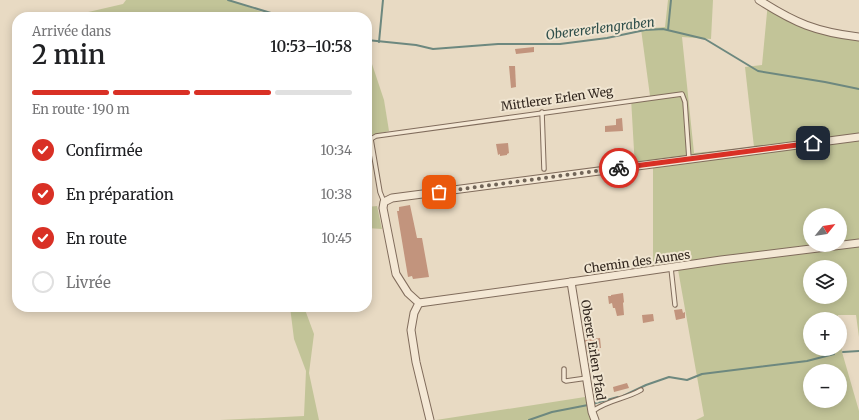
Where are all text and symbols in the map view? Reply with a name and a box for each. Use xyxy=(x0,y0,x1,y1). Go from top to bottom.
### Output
water label: Oberererlengraben xyxy=(545,13,656,44)
text: Arrivée dans xyxy=(32,23,111,40)
text: 10:53–10:58 xyxy=(270,37,352,56)
text: 2 min xyxy=(32,38,105,71)
street label: Mittlerer Erlen Weg xyxy=(500,83,615,114)
text: En route · 190 m xyxy=(32,101,130,118)
pin xyxy=(796,126,830,160)
icon: home xyxy=(802,132,824,154)
icon: check xyxy=(32,139,54,161)
text: Confirmée xyxy=(66,141,143,160)
text: 10:34 xyxy=(321,142,352,159)
courier xyxy=(599,148,639,188)
icon: bike xyxy=(608,157,630,179)
pin xyxy=(422,175,456,209)
icon: bag xyxy=(428,181,450,203)
icon: check xyxy=(32,183,54,205)
text: En préparation xyxy=(66,185,174,204)
text: 10:38 xyxy=(321,186,352,203)
north arrow xyxy=(803,208,847,252)
map controls xyxy=(803,208,847,408)
icon: check xyxy=(32,227,54,249)
text: En route xyxy=(66,229,127,248)
text: 10:45 xyxy=(322,230,352,247)
street label: Chemin des Aunes xyxy=(583,247,691,276)
button: layers xyxy=(803,260,847,304)
text: Livrée xyxy=(66,273,111,292)
street label: Oberer Erlen Pfad xyxy=(578,299,609,401)
button: + xyxy=(803,312,847,356)
button: − xyxy=(803,364,847,408)

